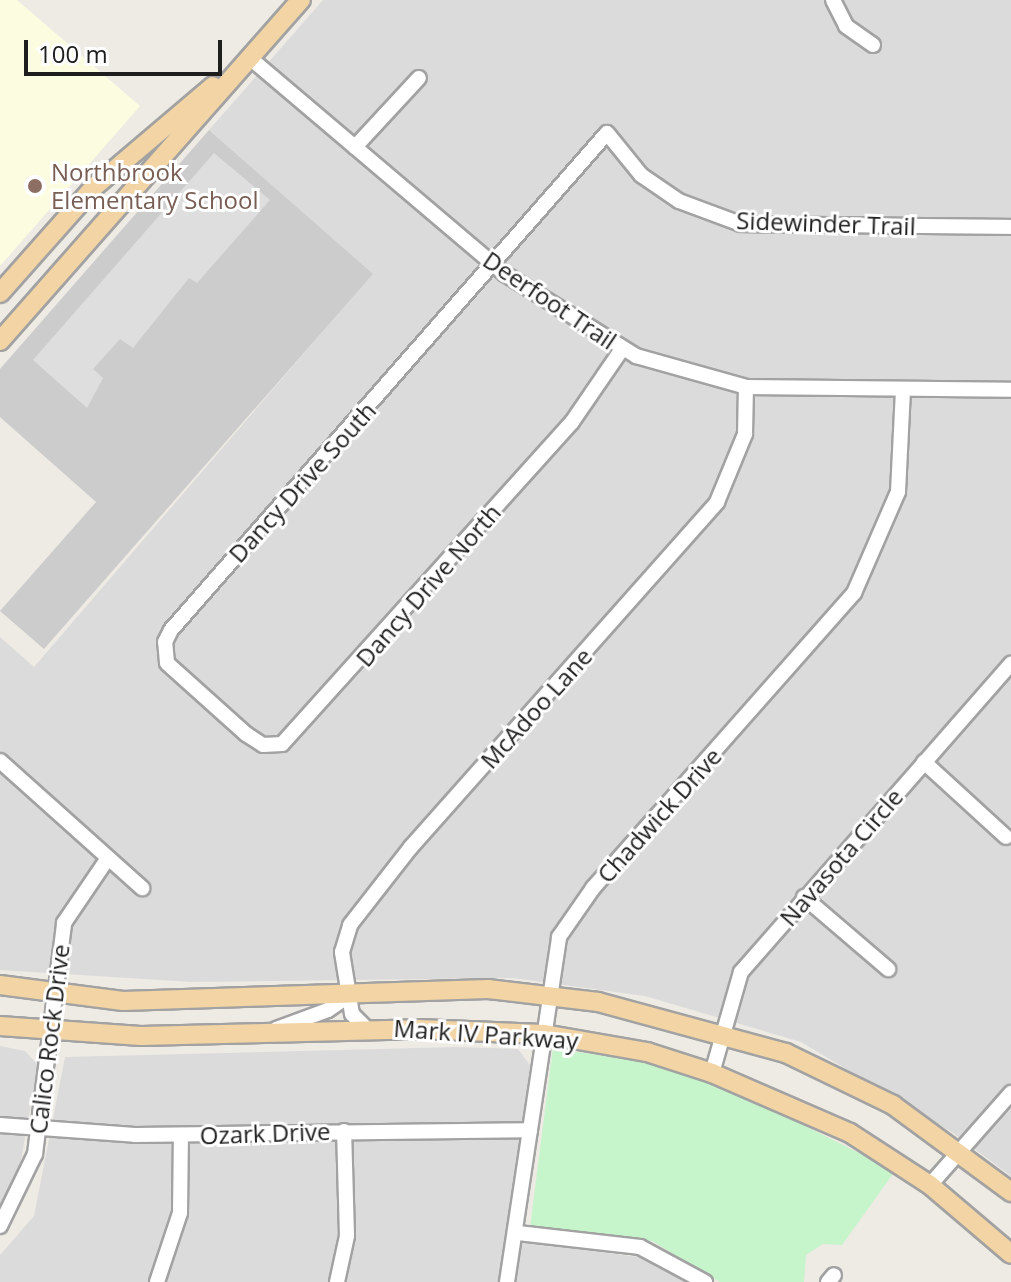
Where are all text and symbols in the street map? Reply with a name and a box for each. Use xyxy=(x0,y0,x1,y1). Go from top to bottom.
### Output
scale bar xyxy=(28,24,226,74)
text: 100 m xyxy=(38,37,108,70)
place label: Northbrook Elementary School xyxy=(51,158,259,214)
marker: Northbrook Elementary School xyxy=(26,177,44,195)
street label: Sidewinder Trail xyxy=(736,205,916,241)
street label: Deerfoot Trail xyxy=(478,245,622,355)
street label: Dancy Drive South xyxy=(222,396,382,568)
street label: Dancy Drive North xyxy=(350,498,506,672)
street label: McAdoo Lane xyxy=(474,642,598,774)
street label: Chadwick Drive xyxy=(591,742,727,888)
street label: Navasota Circle xyxy=(773,782,909,932)
street label: Calico Rock Drive xyxy=(23,942,75,1136)
street label: Mark IV Parkway xyxy=(393,1013,579,1055)
street label: Ozark Drive xyxy=(199,1116,331,1150)

